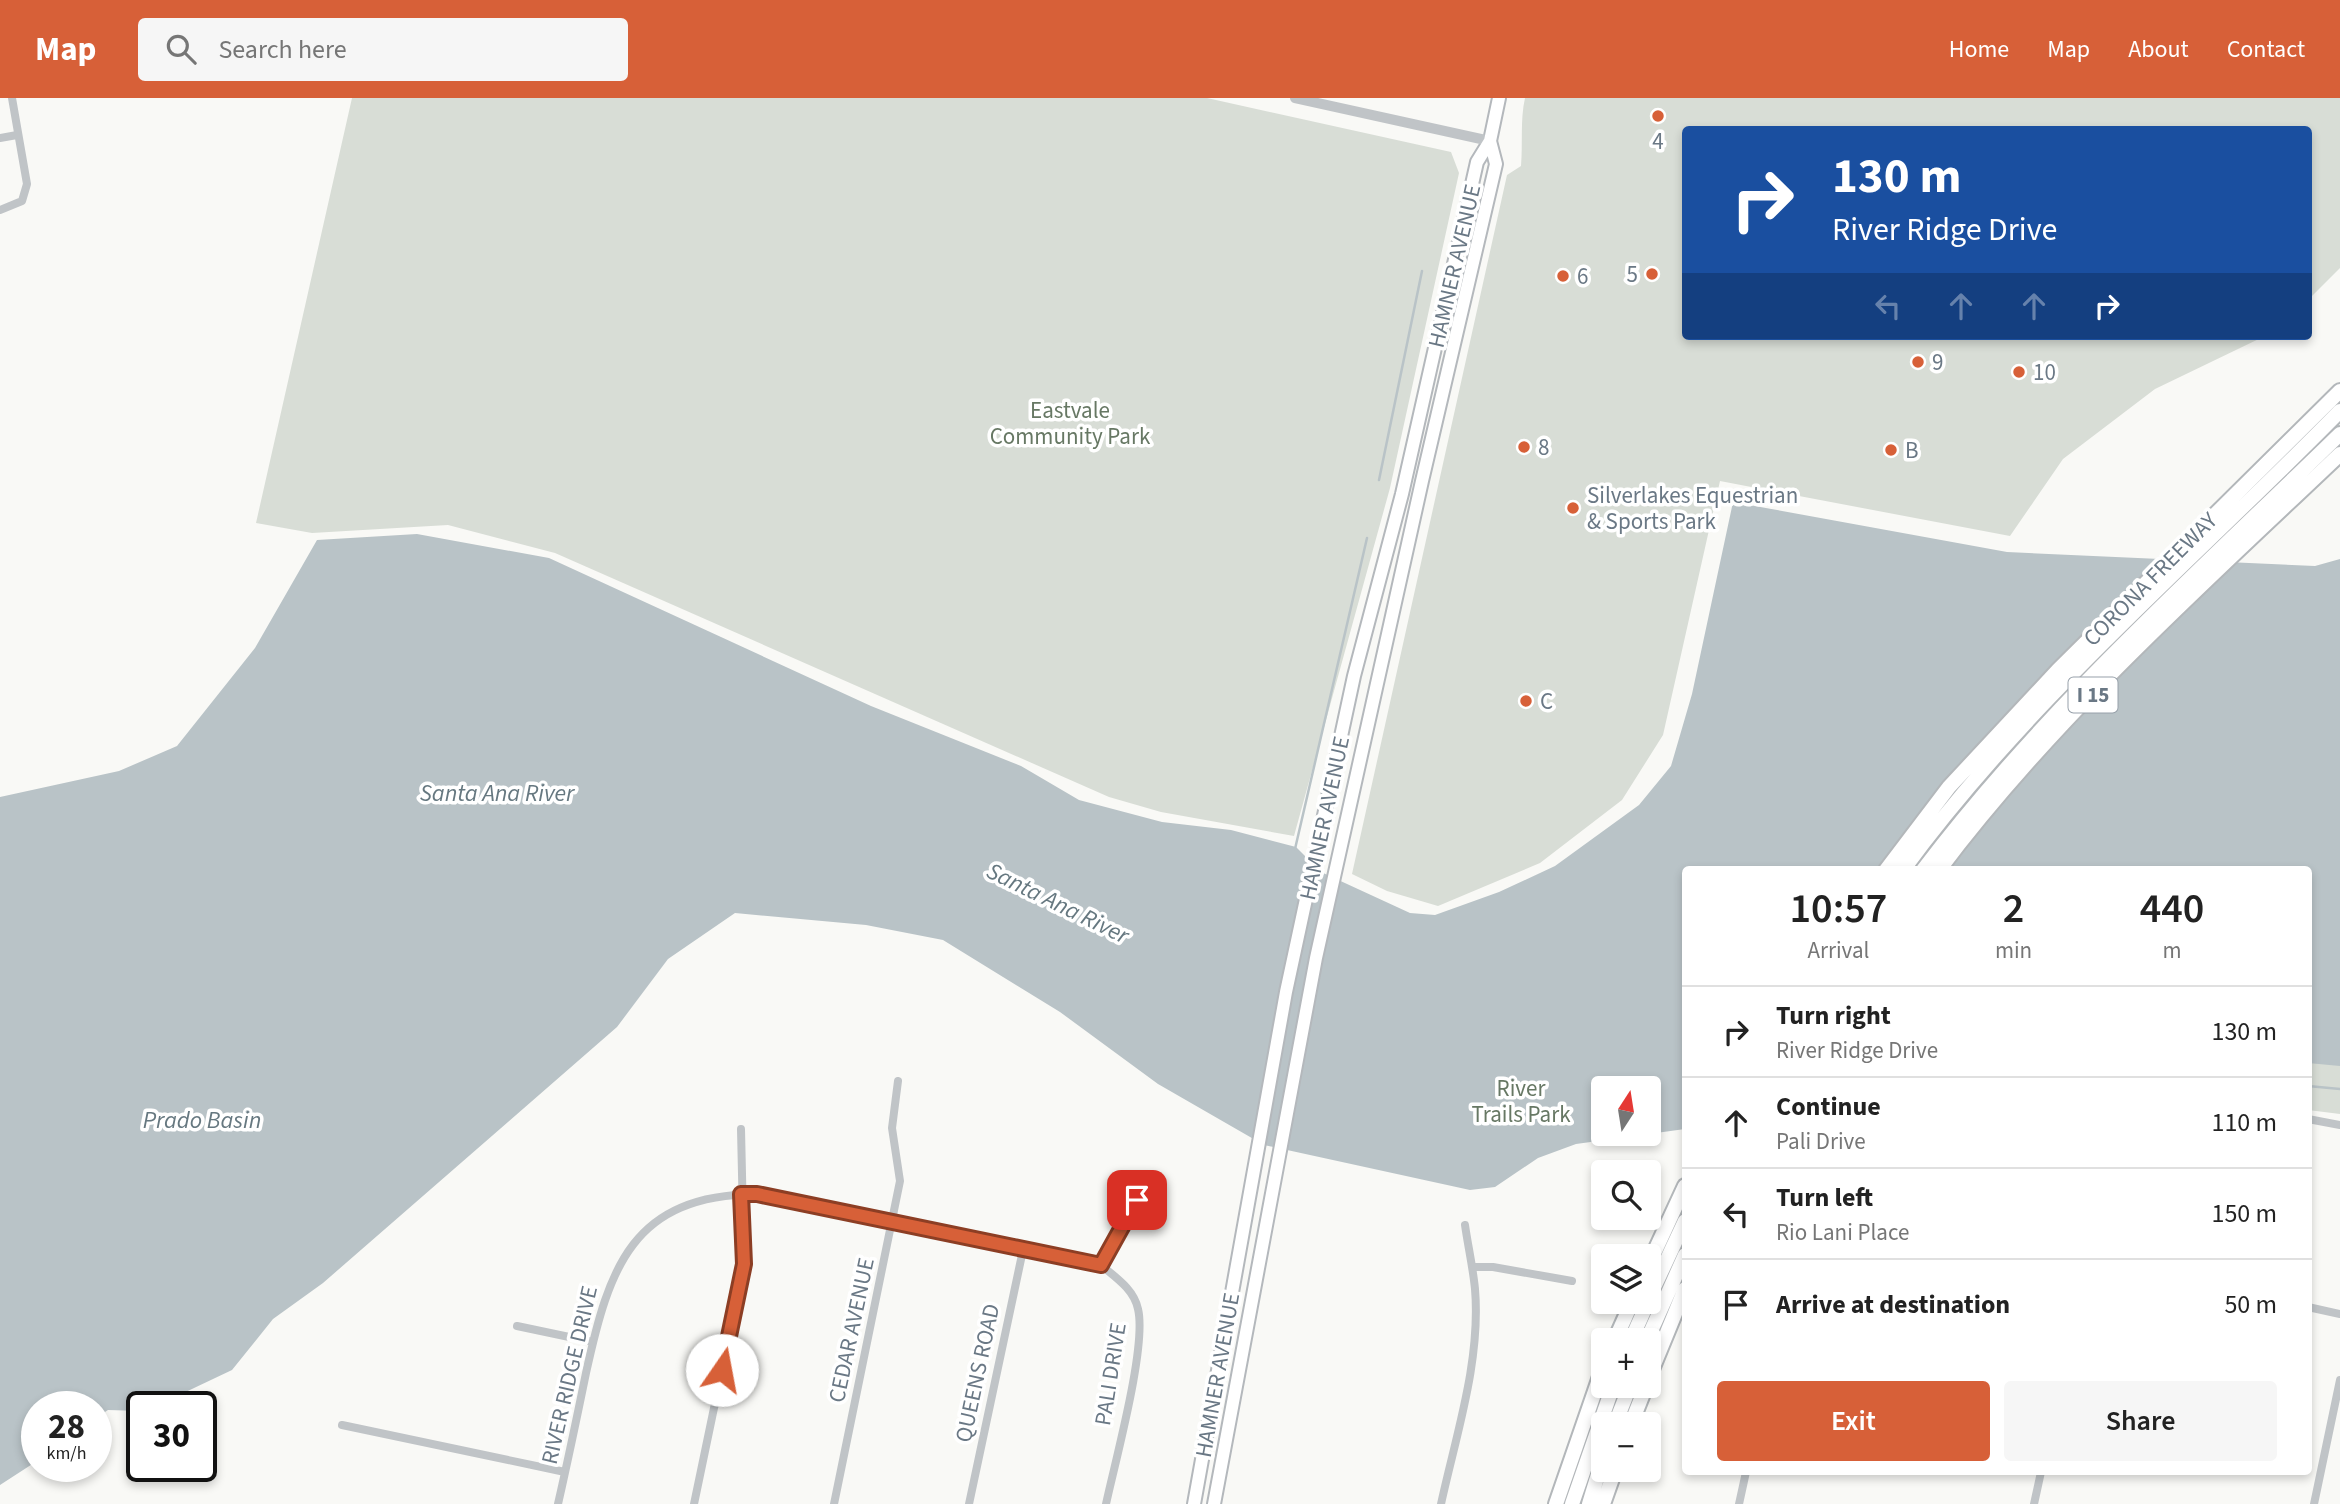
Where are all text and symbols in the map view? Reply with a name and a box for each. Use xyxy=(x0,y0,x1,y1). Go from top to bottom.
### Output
search box xyxy=(138,18,628,81)
text: Map xyxy=(35,26,96,73)
icon: search xyxy=(162,30,200,68)
text: Search here xyxy=(218,31,347,68)
text: Home xyxy=(1949,32,2009,67)
text: Map xyxy=(2047,32,2090,67)
text: About xyxy=(2128,32,2189,67)
text: Contact xyxy=(2227,32,2305,67)
marker: 4 xyxy=(1650,108,1666,124)
place label: 4 xyxy=(1652,125,1664,158)
text: 130 m xyxy=(1832,142,1961,212)
icon: right xyxy=(1717,154,1808,245)
street label: HAMNER AVENUE xyxy=(1420,181,1489,351)
text: River Ridge Drive xyxy=(1832,207,2057,253)
place label: 5 xyxy=(1627,258,1638,291)
place label: 6 xyxy=(1577,260,1588,293)
marker: 5 xyxy=(1644,266,1660,282)
marker: 6 xyxy=(1555,268,1571,284)
icon: left xyxy=(1869,287,1907,325)
icon: ahead xyxy=(1942,287,1980,325)
icon: ahead xyxy=(2015,287,2053,325)
icon: right xyxy=(2088,287,2126,325)
place label: 9 xyxy=(1932,346,1943,379)
marker: 9 xyxy=(1910,354,1926,370)
place label: 10 xyxy=(2033,356,2056,389)
marker: 10 xyxy=(2011,364,2027,380)
park label: Eastvale Community Park xyxy=(990,394,1151,453)
place label: 8 xyxy=(1538,431,1549,464)
place label: B xyxy=(1905,434,1919,467)
marker: 8 xyxy=(1516,439,1532,455)
marker: B xyxy=(1883,442,1899,458)
place label: Silverlakes Equestrian & Sports Park xyxy=(1587,479,1798,538)
marker: Silverlakes Equestrian & Sports Park xyxy=(1565,500,1581,516)
street label: CORONA FREEWAY xyxy=(2076,505,2225,654)
road number: I 15 xyxy=(2068,678,2118,712)
place label: C xyxy=(1540,685,1553,718)
marker: C xyxy=(1518,693,1534,709)
street label: HAMNER AVENUE xyxy=(1291,733,1358,903)
water label: Santa Ana River xyxy=(420,776,576,811)
water label: Santa Ana River xyxy=(981,854,1137,954)
text: 10:57 xyxy=(1790,879,1887,939)
text: 2 xyxy=(2003,879,2024,939)
text: 440 xyxy=(2140,879,2204,939)
text: Arrival xyxy=(1808,934,1869,967)
text: min xyxy=(1995,934,2032,967)
text: m xyxy=(2163,934,2182,967)
text: Turn right xyxy=(1776,997,1891,1034)
icon: right xyxy=(1717,1013,1755,1051)
text: 130 m xyxy=(2211,1013,2277,1050)
text: River Ridge Drive xyxy=(1776,1034,1938,1067)
park label: River Trails Park xyxy=(1471,1072,1571,1131)
north arrow xyxy=(1591,1076,1661,1146)
map controls xyxy=(1591,1076,1661,1482)
text: Continue xyxy=(1776,1088,1881,1125)
water label: Prado Basin xyxy=(143,1103,261,1138)
icon: ahead xyxy=(1717,1104,1755,1142)
text: 110 m xyxy=(2211,1104,2277,1141)
text: Pali Drive xyxy=(1776,1125,1866,1158)
button: search xyxy=(1591,1160,1661,1230)
pin xyxy=(1107,1170,1167,1230)
text: Turn left xyxy=(1776,1179,1873,1216)
icon: arrive xyxy=(1118,1181,1156,1219)
icon: left xyxy=(1717,1195,1755,1233)
text: 150 m xyxy=(2211,1195,2277,1232)
text: Rio Lani Place xyxy=(1776,1216,1909,1249)
button: layers xyxy=(1591,1244,1661,1314)
street label: CEDAR AVENUE xyxy=(820,1255,883,1406)
street label: RIVER RIDGE DRIVE xyxy=(533,1283,606,1468)
icon: arrive xyxy=(1717,1286,1755,1324)
text: Arrive at destination xyxy=(1776,1286,2010,1323)
text: 50 m xyxy=(2224,1286,2277,1323)
street label: HAMNER AVENUE xyxy=(1187,1290,1248,1460)
street label: QUEENS ROAD xyxy=(947,1301,1008,1445)
street label: PALI DRIVE xyxy=(1086,1320,1135,1428)
button: + xyxy=(1591,1328,1661,1398)
position arrow xyxy=(685,1333,759,1407)
button: Exit xyxy=(1717,1381,1990,1461)
button: Share xyxy=(2004,1381,2277,1461)
speed limit sign: 30 xyxy=(126,1391,217,1482)
text: 28 xyxy=(48,1402,85,1452)
button: − xyxy=(1591,1412,1661,1482)
text: km/h xyxy=(47,1441,86,1466)

